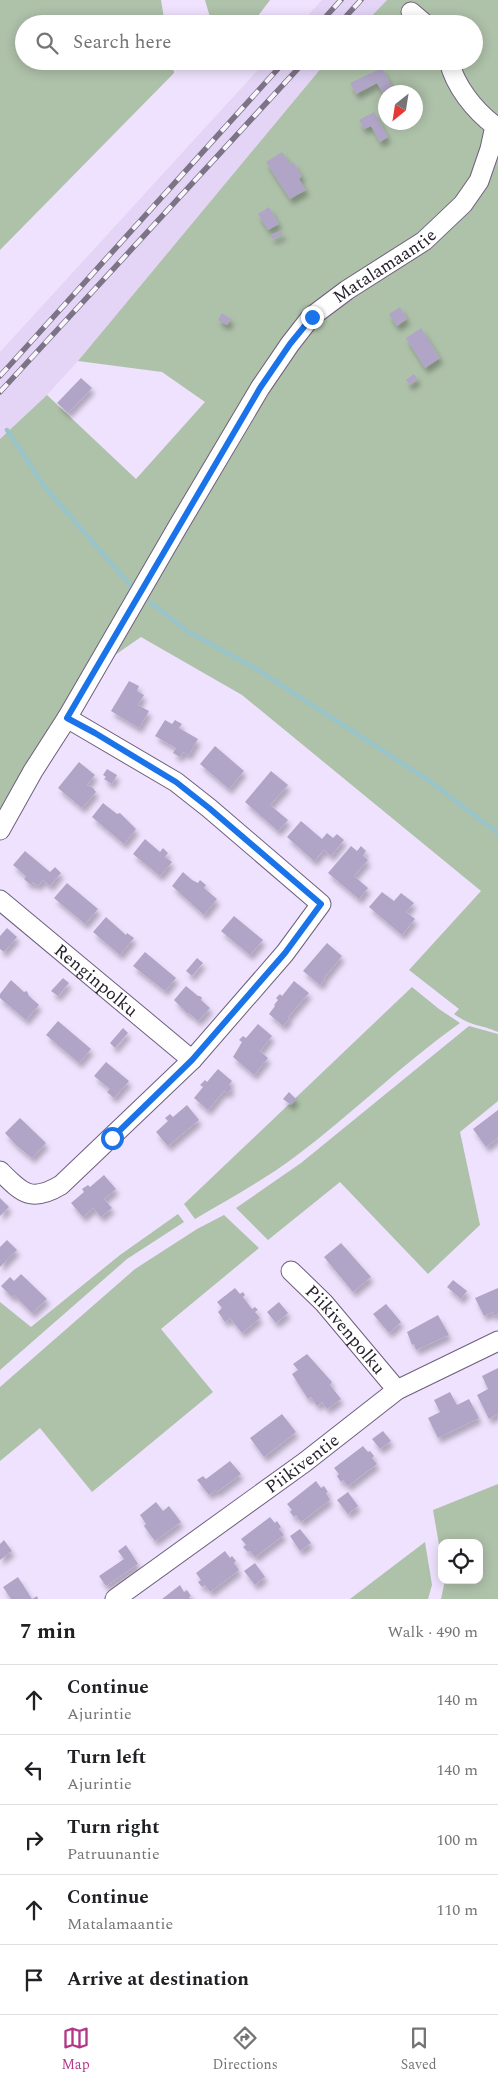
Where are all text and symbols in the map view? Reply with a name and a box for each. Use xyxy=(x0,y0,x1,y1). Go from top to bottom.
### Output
search box xyxy=(15,15,483,70)
text: Search here xyxy=(73,28,172,57)
icon: search xyxy=(33,29,61,57)
north arrow xyxy=(378,85,423,130)
street label: Matalamaantie xyxy=(327,223,443,310)
route end xyxy=(301,306,324,329)
street label: Renginpolku xyxy=(48,937,144,1024)
route start xyxy=(101,1127,124,1150)
street label: Piikivenpolku xyxy=(299,1279,392,1381)
street label: Piikiventie xyxy=(260,1427,345,1501)
map controls xyxy=(438,1539,483,1584)
button: locate xyxy=(438,1539,483,1584)
text: 7 min xyxy=(20,1616,76,1648)
text: Walk · 490 m xyxy=(387,1620,478,1644)
text: Continue xyxy=(67,1673,149,1702)
icon: ahead xyxy=(20,1686,48,1714)
text: 140 m xyxy=(436,1688,478,1712)
text: Ajurintie xyxy=(67,1702,132,1726)
text: Turn left xyxy=(67,1743,146,1772)
icon: left xyxy=(20,1756,48,1784)
text: 140 m xyxy=(436,1758,478,1782)
text: Ajurintie xyxy=(67,1772,132,1796)
text: Turn right xyxy=(67,1813,160,1842)
icon: right xyxy=(20,1826,48,1854)
text: 100 m xyxy=(436,1828,478,1852)
text: Patruunantie xyxy=(67,1842,160,1866)
text: Continue xyxy=(67,1883,149,1912)
icon: ahead xyxy=(20,1896,48,1924)
text: 110 m xyxy=(436,1898,478,1922)
text: Matalamaantie xyxy=(67,1912,173,1936)
text: Arrive at destination xyxy=(67,1965,249,1994)
icon: arrive xyxy=(20,1966,48,1994)
tab: Map xyxy=(61,2024,90,2075)
tab: Directions xyxy=(212,2024,278,2075)
tab: Saved xyxy=(401,2024,437,2075)

